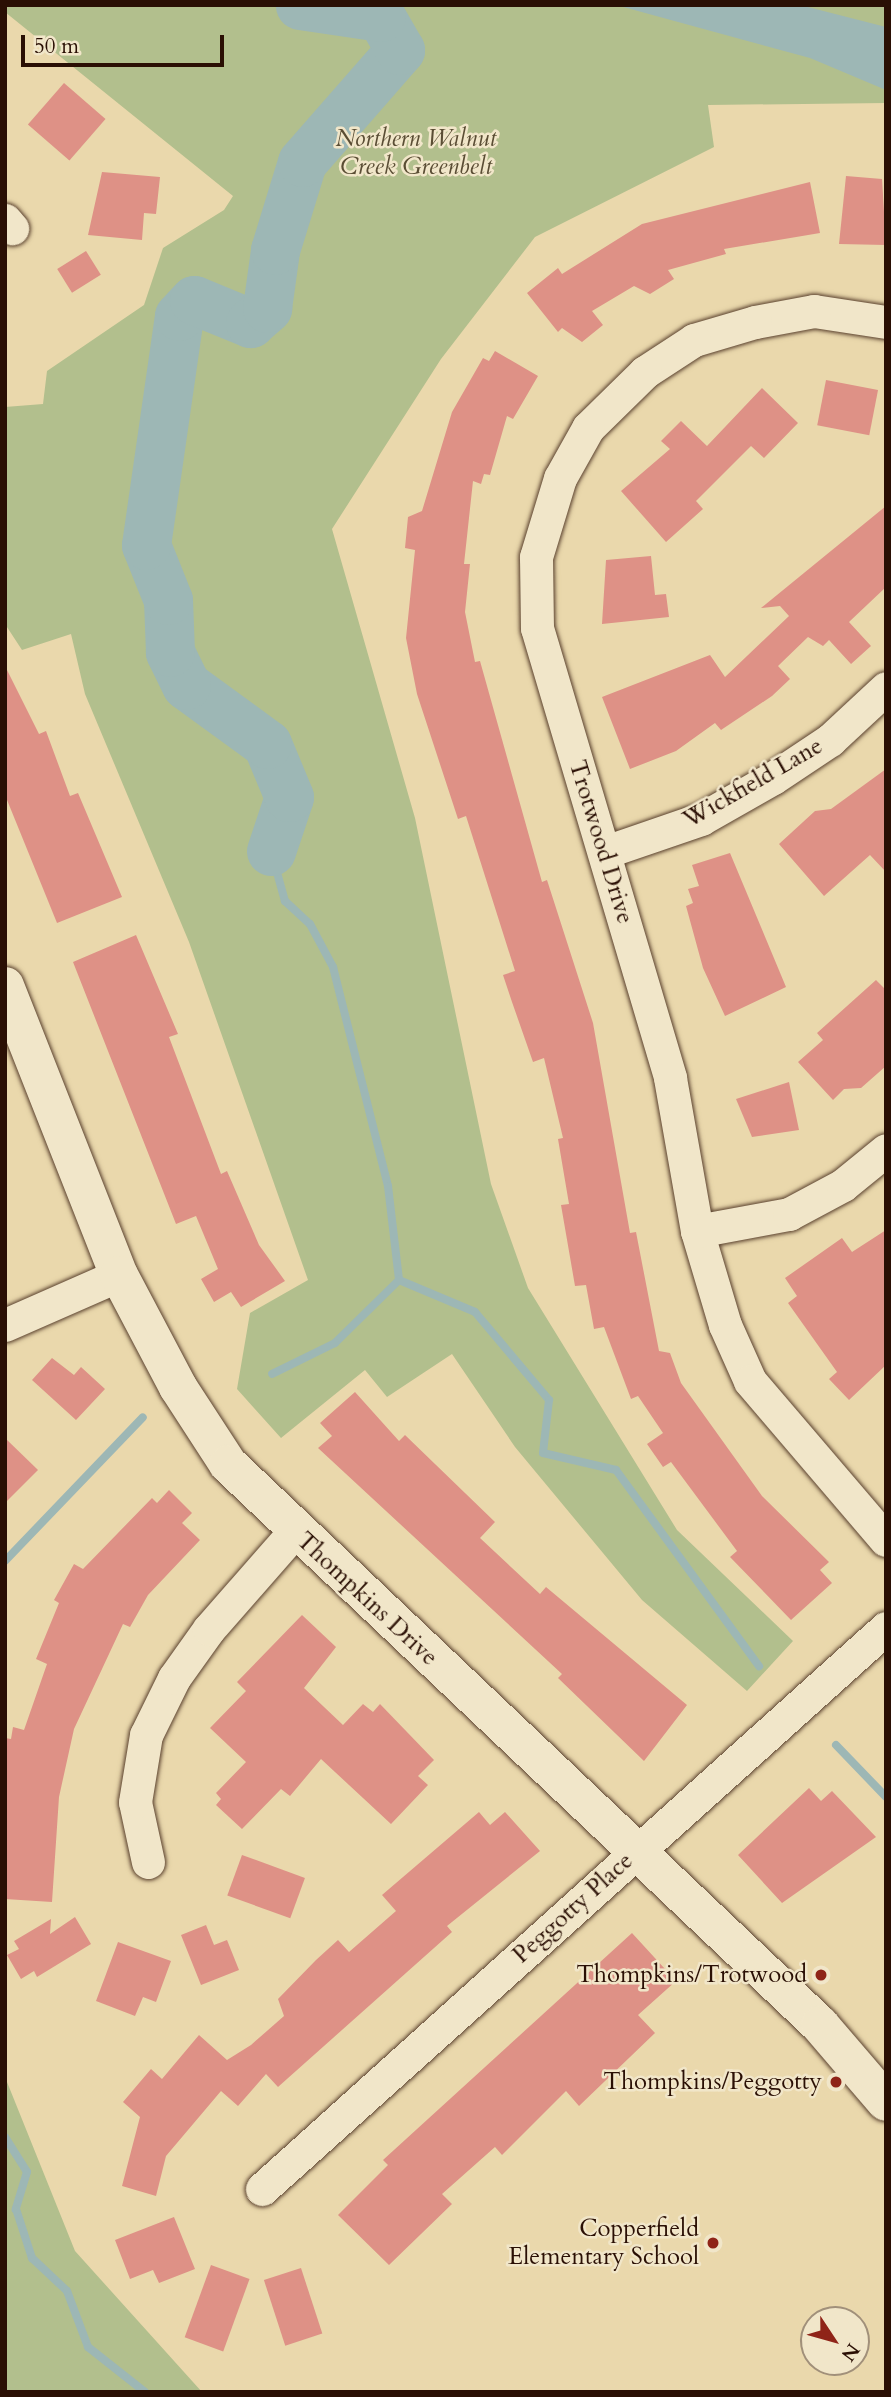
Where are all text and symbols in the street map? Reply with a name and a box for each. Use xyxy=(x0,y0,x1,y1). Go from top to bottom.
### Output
scale bar xyxy=(24,21,228,65)
text: 50 m xyxy=(34,32,79,61)
park label: Northern Walnut Creek Greenbelt xyxy=(336,125,496,181)
street label: Wickfield Lane xyxy=(678,731,828,835)
street label: Trotwood Drive xyxy=(562,757,640,927)
street label: Thompkins Drive xyxy=(290,1526,444,1672)
street label: Peggotty Place xyxy=(507,1847,639,1969)
place label: Thompkins/Trotwood xyxy=(576,1961,807,1989)
marker: Thompkins/Trotwood xyxy=(813,1967,829,1983)
place label: Thompkins/Peggotty xyxy=(603,2068,822,2096)
marker: Thompkins/Peggotty xyxy=(828,2074,844,2090)
place label: Copperfield Elementary School xyxy=(508,2215,699,2271)
marker: Copperfield Elementary School xyxy=(705,2235,721,2251)
north arrow xyxy=(800,2306,870,2376)
text: N xyxy=(835,2338,866,2366)

